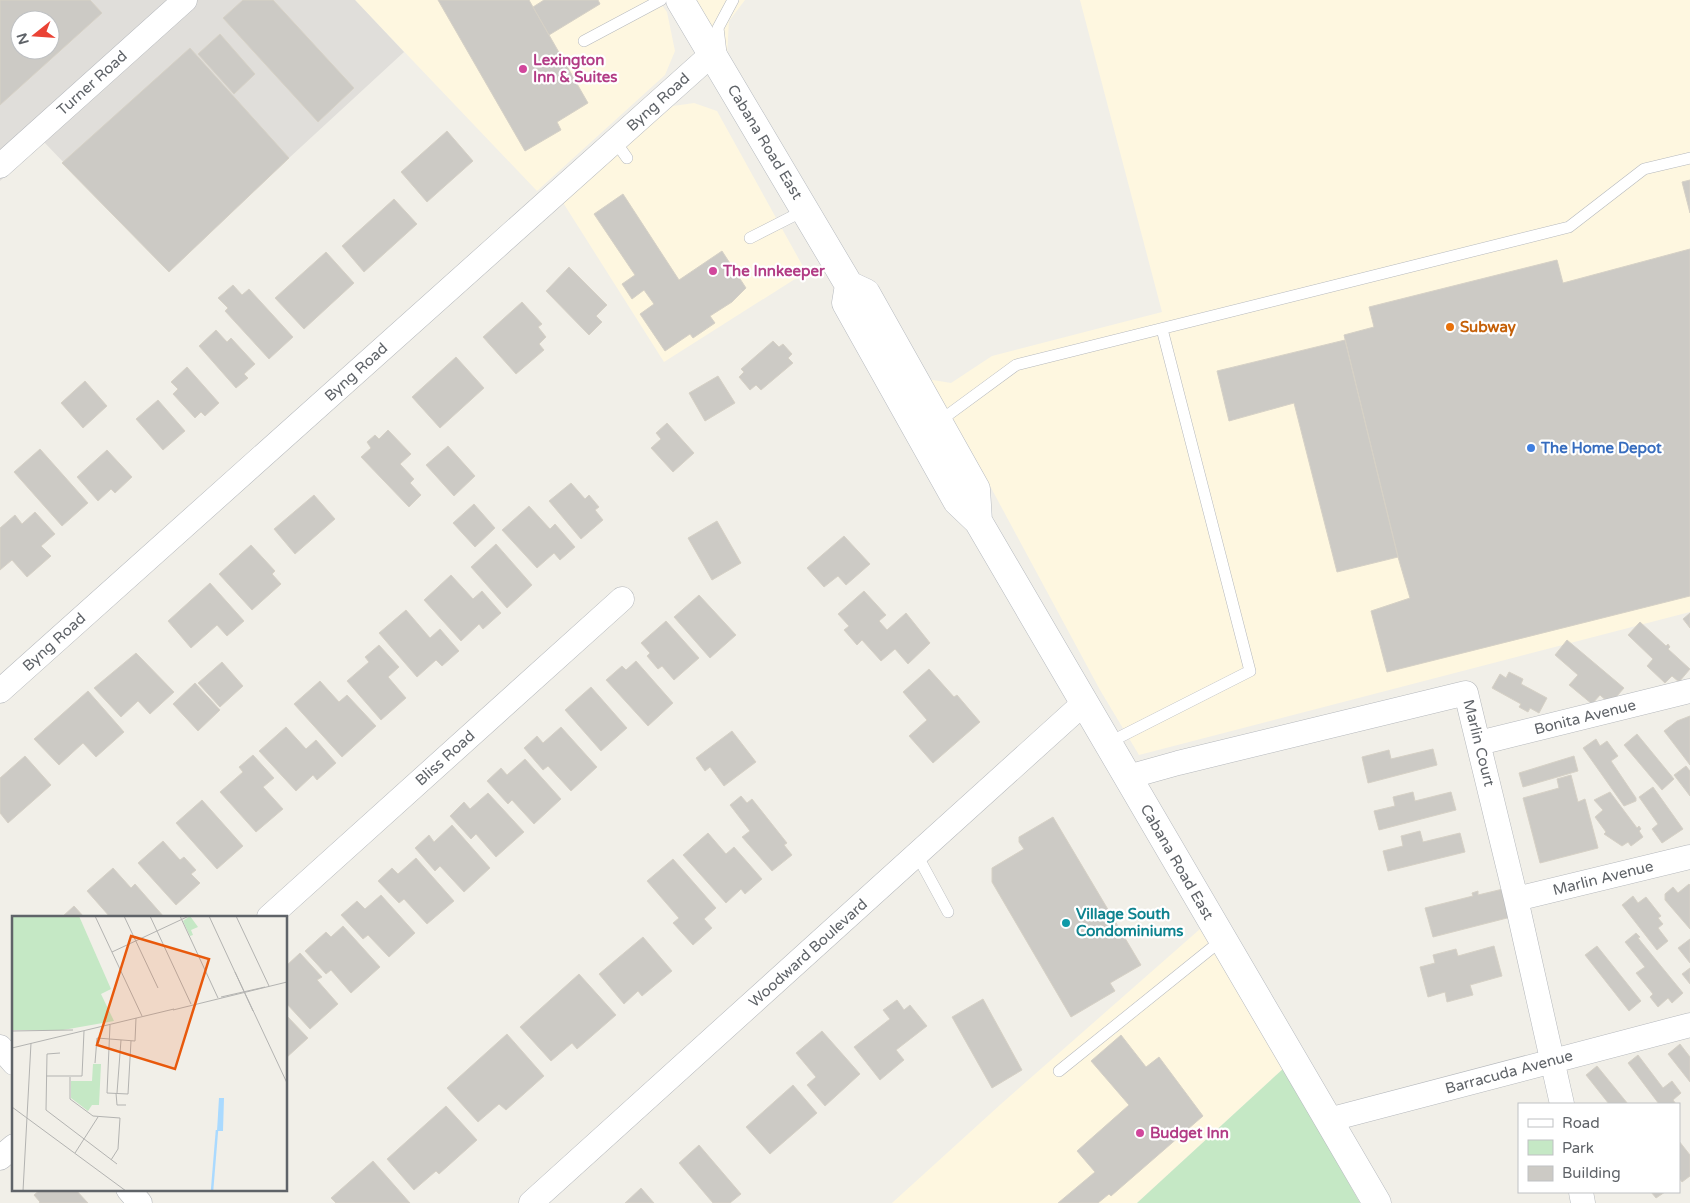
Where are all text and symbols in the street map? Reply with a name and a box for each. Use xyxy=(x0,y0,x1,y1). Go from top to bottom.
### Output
north arrow xyxy=(10,10,60,60)
text: N xyxy=(13,31,33,47)
street label: Turner Road xyxy=(53,47,131,119)
place label: Lexington Inn & Suites xyxy=(533,51,617,86)
marker: Lexington Inn & Suites xyxy=(517,63,529,75)
street label: Byng Road xyxy=(623,69,693,135)
street label: Cabana Road East xyxy=(724,81,806,203)
place label: The Innkeeper xyxy=(722,262,825,281)
marker: The Innkeeper xyxy=(707,265,719,277)
place label: Subway xyxy=(1460,318,1516,337)
marker: Subway xyxy=(1444,321,1456,333)
street label: Byng Road xyxy=(321,339,391,405)
place label: The Home Depot xyxy=(1540,439,1662,458)
marker: The Home Depot xyxy=(1525,442,1537,454)
street label: Byng Road xyxy=(19,609,89,675)
street label: Bonita Avenue xyxy=(1532,696,1638,738)
street label: Marlin Court xyxy=(1459,698,1499,789)
street label: Bliss Road xyxy=(412,727,478,789)
street label: Cabana Road East xyxy=(1137,801,1218,923)
street label: Marlin Avenue xyxy=(1551,857,1655,899)
street label: Woodward Boulevard xyxy=(745,895,871,1011)
place label: Village South Condominiums xyxy=(1076,905,1184,940)
inset map xyxy=(12,916,288,1190)
marker: Village South Condominiums xyxy=(1060,917,1072,929)
street label: Barracuda Avenue xyxy=(1443,1046,1575,1098)
legend xyxy=(1518,1103,1680,1193)
text: Road xyxy=(1562,1114,1600,1132)
place label: Budget Inn xyxy=(1150,1124,1229,1143)
marker: Budget Inn xyxy=(1134,1127,1146,1139)
text: Park xyxy=(1562,1139,1594,1157)
text: Building xyxy=(1562,1164,1621,1182)

